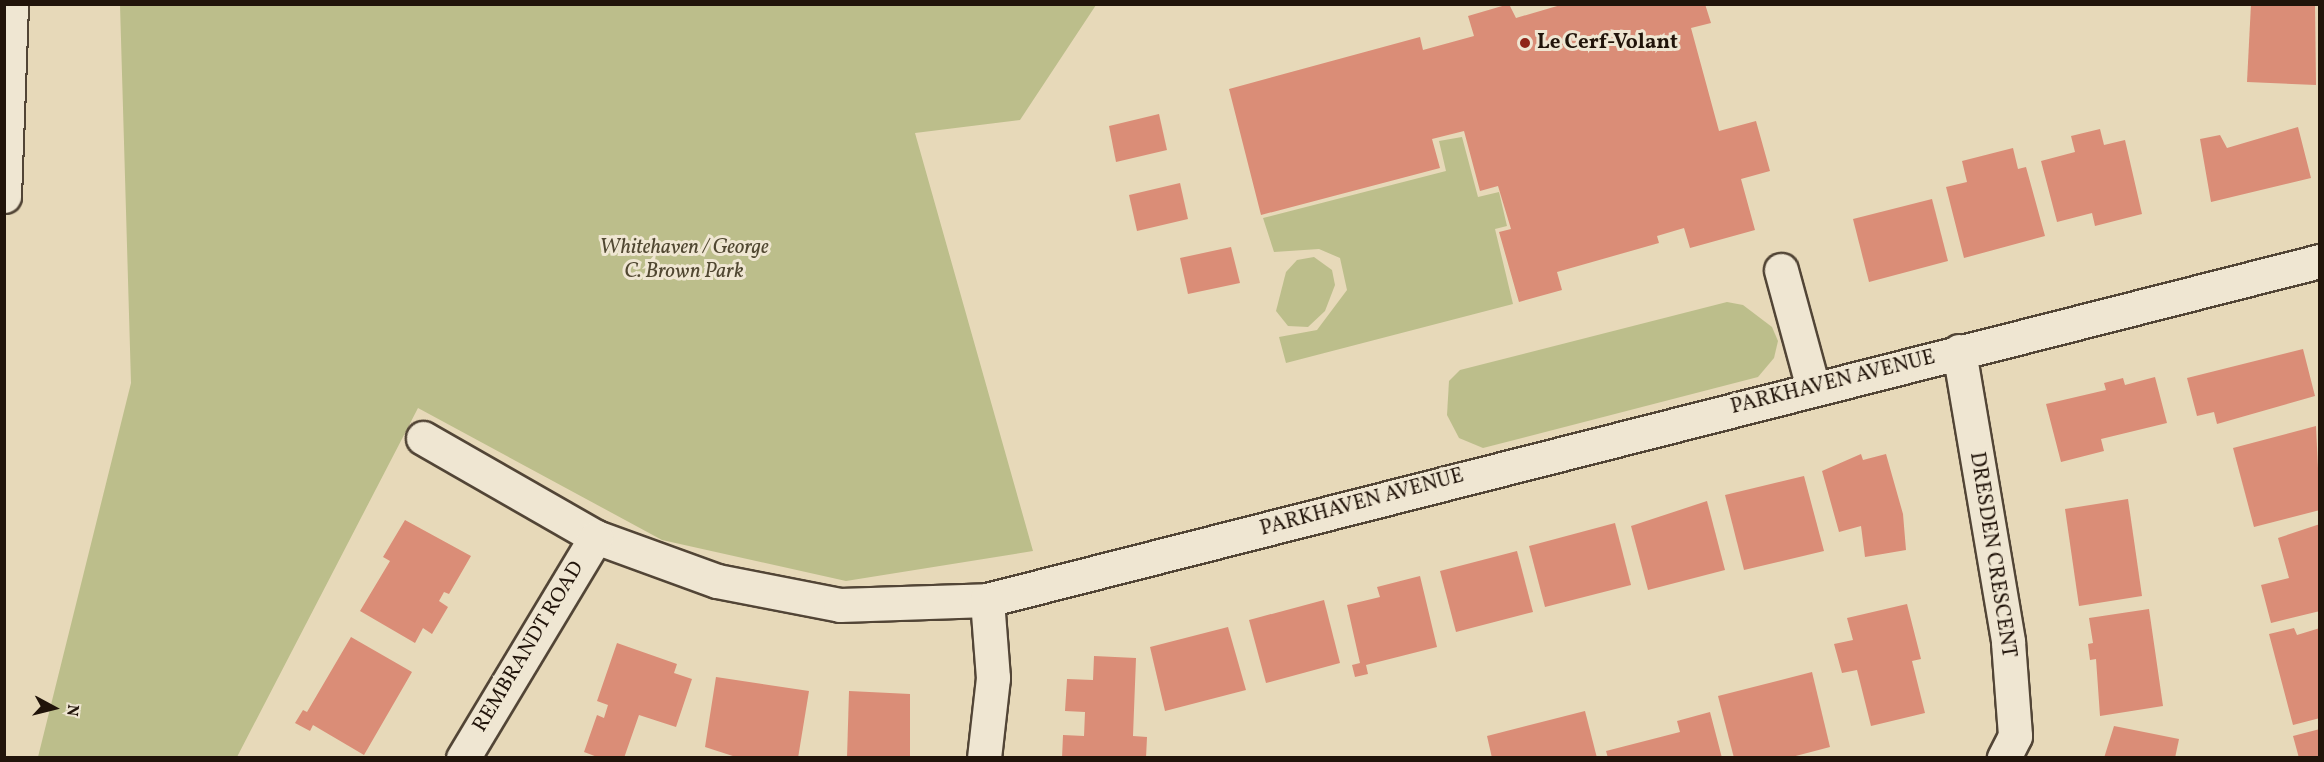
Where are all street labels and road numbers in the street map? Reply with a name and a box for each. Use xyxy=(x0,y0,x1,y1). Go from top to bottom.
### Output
street label: PARKHAVEN AVENUE xyxy=(1728,345,1938,421)
street label: DRESDEN CRESCENT xyxy=(1963,450,2021,660)
street label: PARKHAVEN AVENUE xyxy=(1257,464,1467,542)
street label: REMBRANDT ROAD xyxy=(468,557,590,737)

